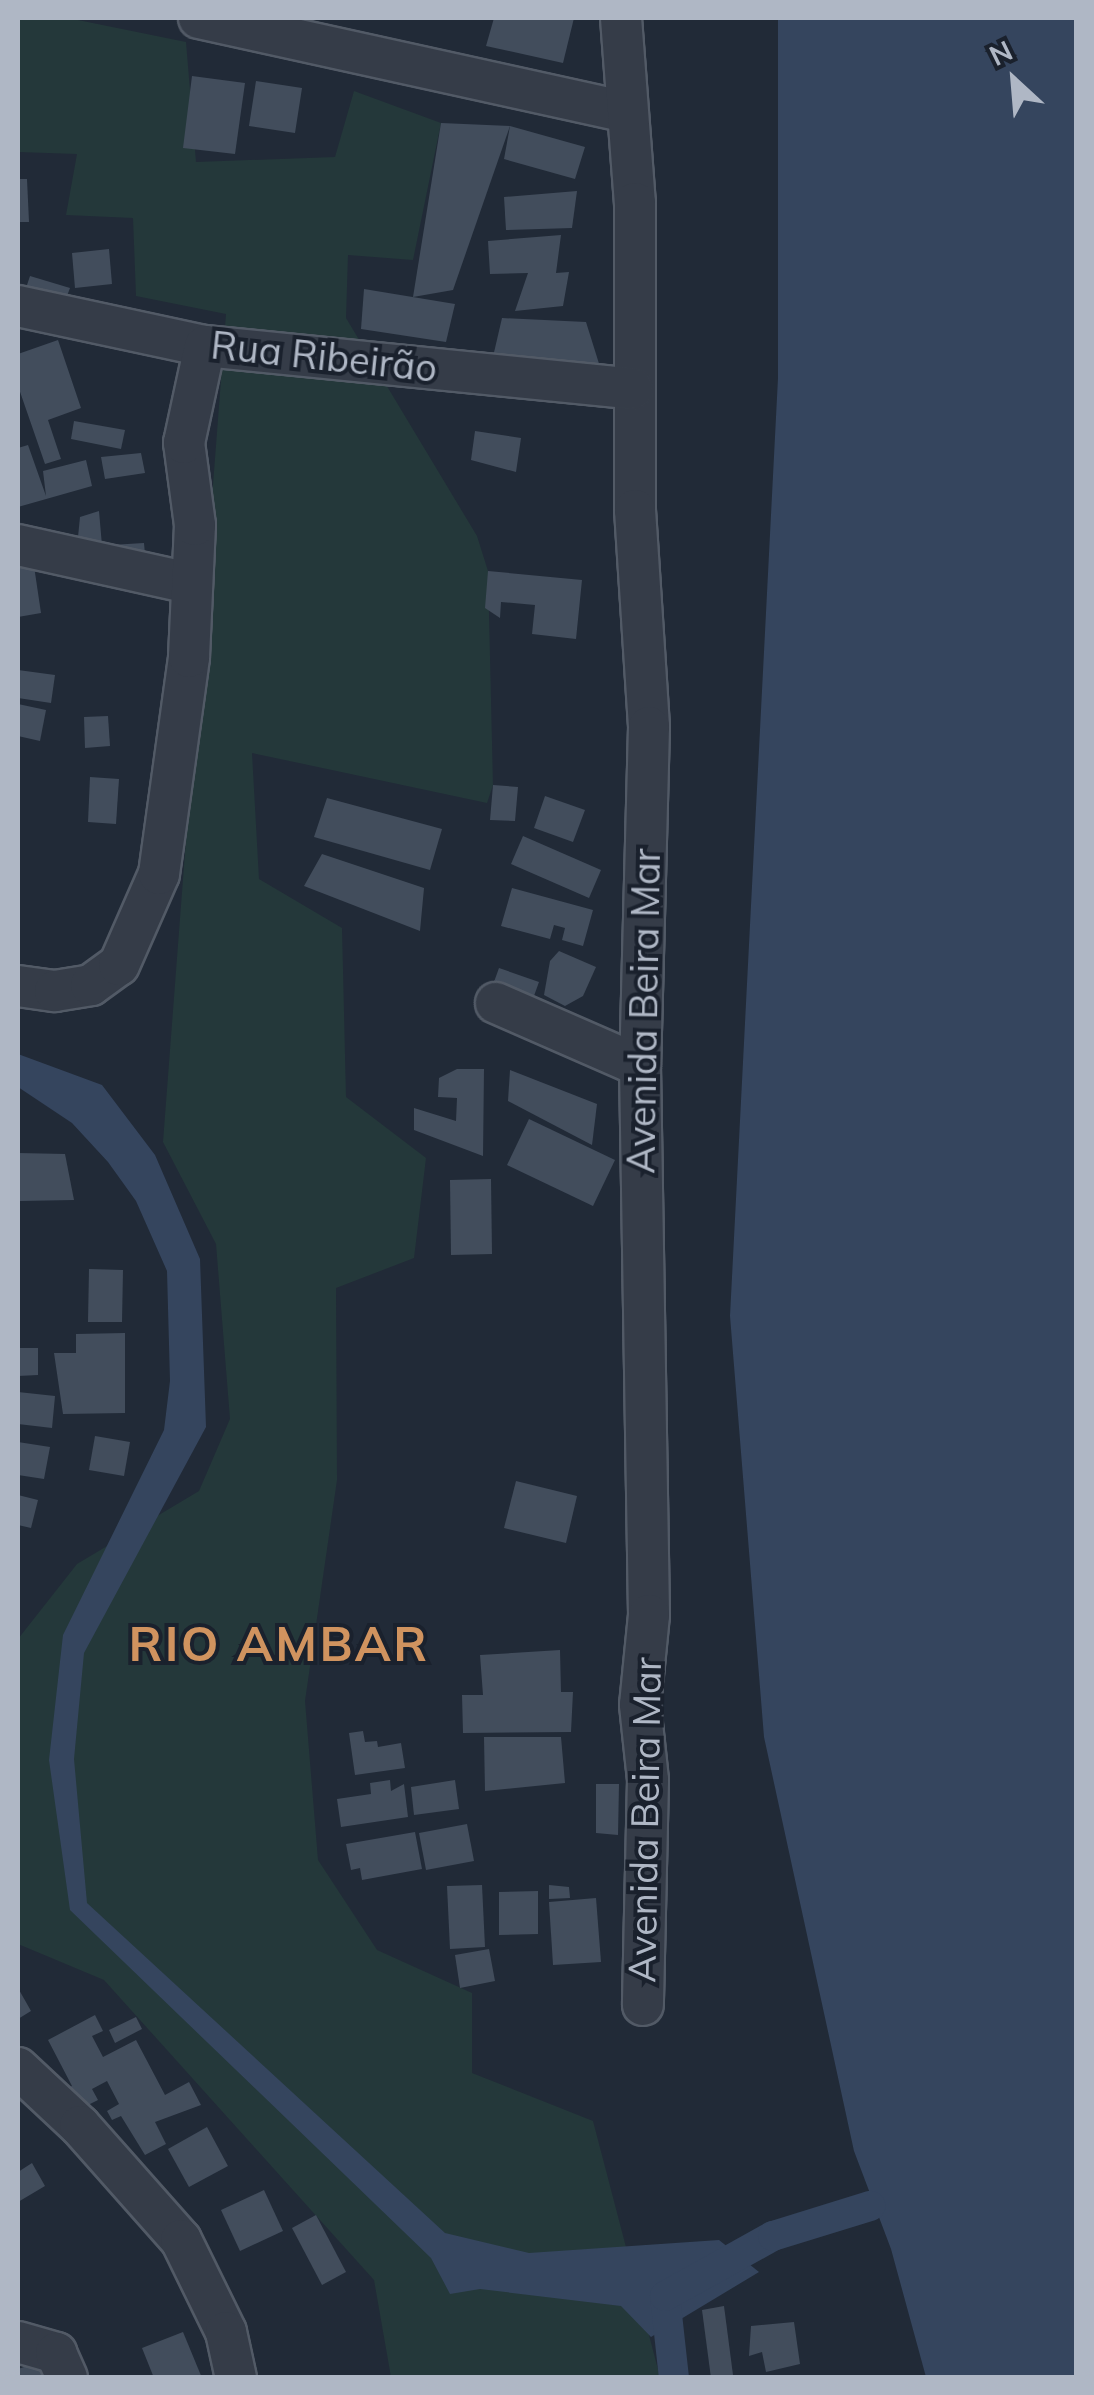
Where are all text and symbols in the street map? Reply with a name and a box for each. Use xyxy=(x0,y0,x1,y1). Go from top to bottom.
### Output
north arrow xyxy=(964,30,1064,130)
text: N xyxy=(983,32,1018,73)
street label: Rua Ribeirão xyxy=(209,322,439,392)
street label: Avenida Beira Mar xyxy=(618,848,670,1174)
district label: RIO AMBAR xyxy=(128,1615,430,1673)
street label: Avenida Beira Mar xyxy=(619,1657,671,1983)

